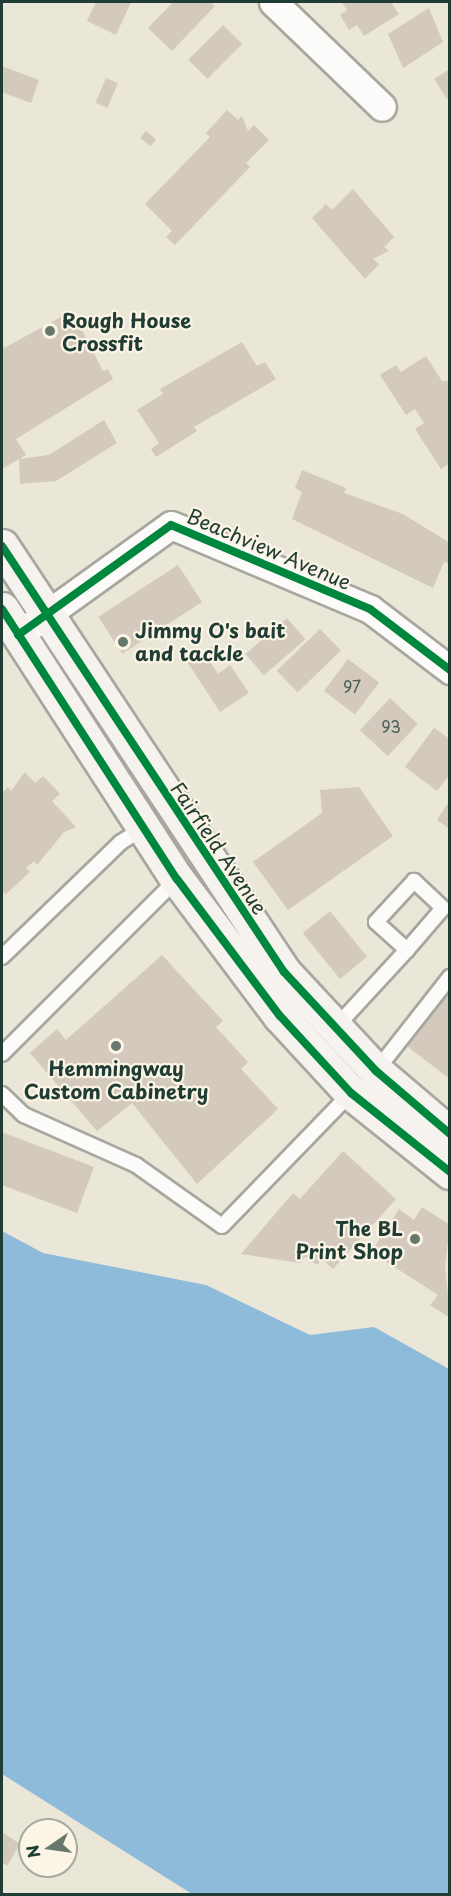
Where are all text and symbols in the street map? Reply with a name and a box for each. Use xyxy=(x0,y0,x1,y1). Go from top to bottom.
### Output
place label: Rough House Crossfit xyxy=(62,308,192,355)
marker: Rough House Crossfit xyxy=(43,324,57,338)
street label: Beachview Avenue xyxy=(184,504,354,594)
place label: Jimmy O's bait and tackle xyxy=(135,618,286,665)
marker: Jimmy O's bait and tackle xyxy=(116,635,130,649)
house number: 97 xyxy=(343,676,361,696)
house number: 93 xyxy=(381,716,401,736)
street label: Fairfield Avenue xyxy=(166,777,272,919)
marker: Hemmingway Custom Cabinetry xyxy=(109,1039,123,1053)
place label: Hemmingway Custom Cabinetry xyxy=(24,1056,208,1103)
place label: The BL Print Shop xyxy=(296,1216,403,1263)
marker: The BL Print Shop xyxy=(408,1232,422,1246)
north arrow xyxy=(18,1818,78,1878)
text: N xyxy=(19,1843,46,1860)

